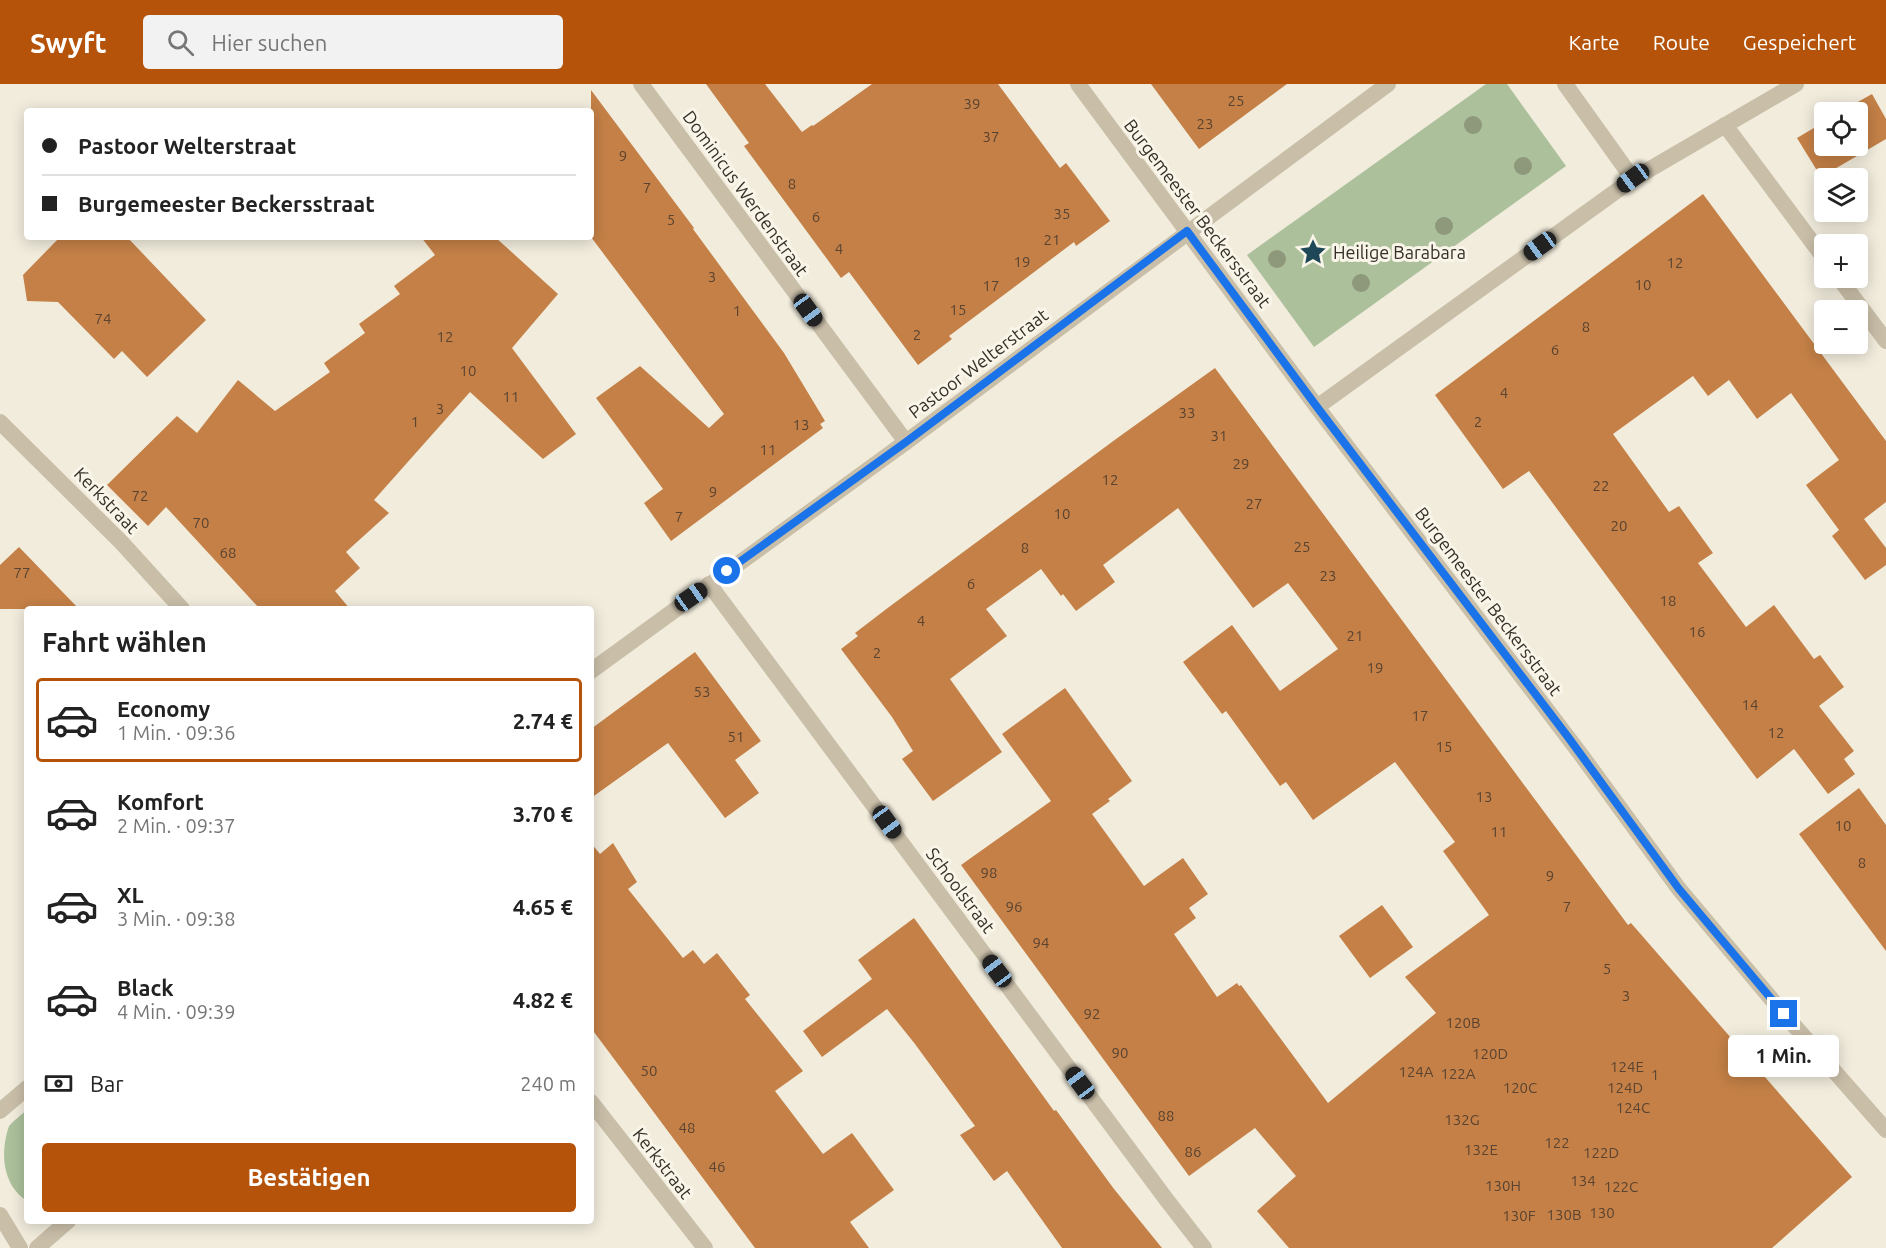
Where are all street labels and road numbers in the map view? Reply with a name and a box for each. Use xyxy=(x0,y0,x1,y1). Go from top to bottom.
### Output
street label: Dominicus Werdenstraat xyxy=(679,106,813,280)
street label: Burgemeester Beckersstraat xyxy=(1121,115,1275,311)
street label: Pastoor Welterstraat xyxy=(905,304,1051,422)
street label: Kerkstraat xyxy=(71,463,143,537)
street label: Burgemeester Beckersstraat xyxy=(1412,503,1566,699)
street label: Schoolstraat xyxy=(923,844,999,936)
street label: Kerkstraat xyxy=(629,1124,697,1202)

